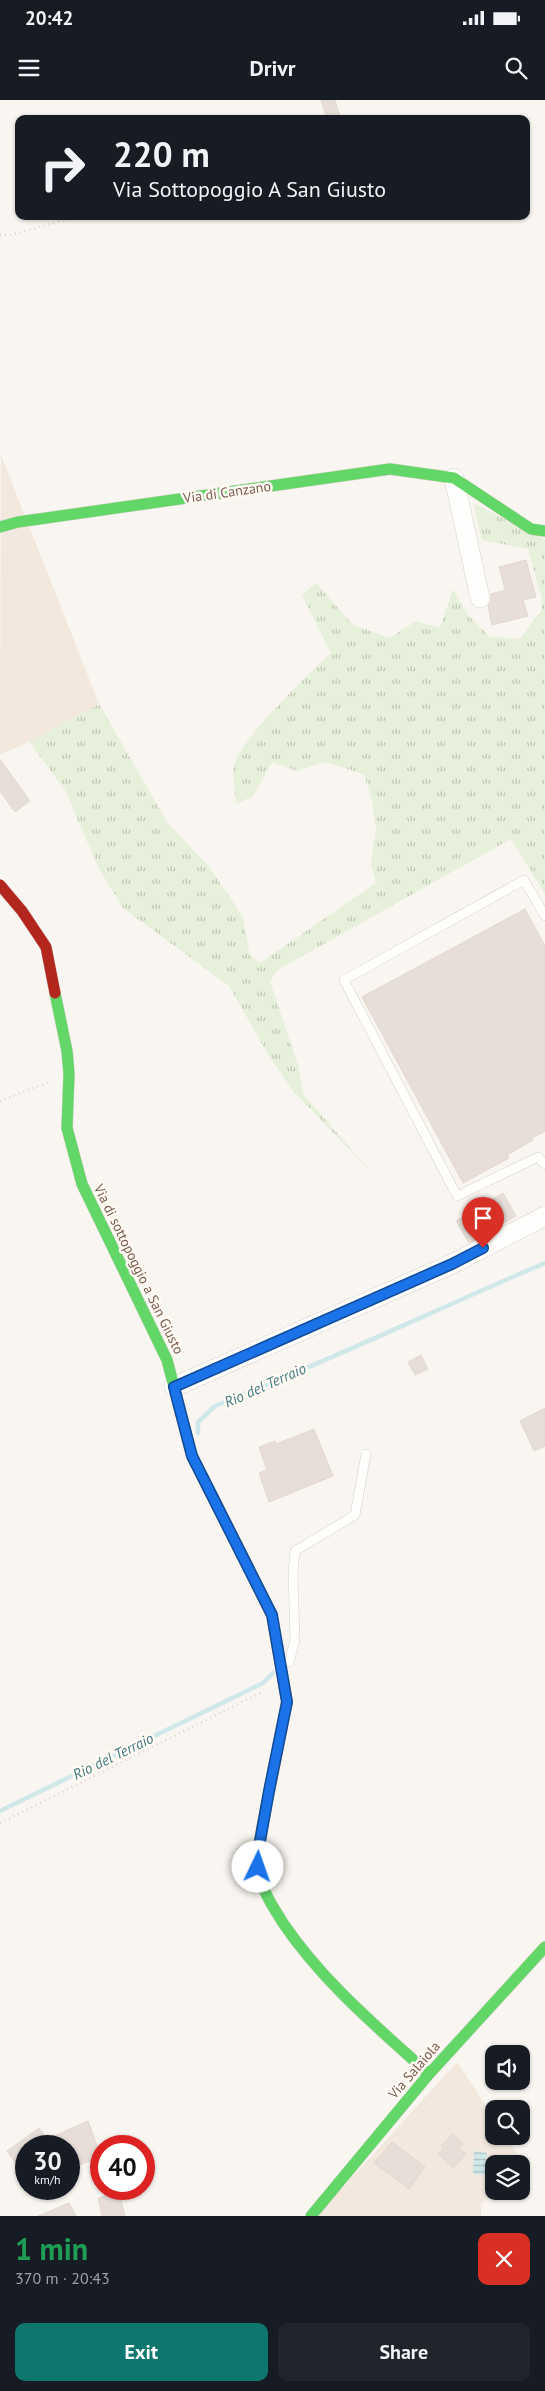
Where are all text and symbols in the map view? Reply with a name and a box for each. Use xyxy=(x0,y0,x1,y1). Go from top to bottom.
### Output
text: 20:42 xyxy=(25,6,73,30)
icon: menu xyxy=(15,54,43,82)
text: Drivr xyxy=(249,54,296,82)
icon: search xyxy=(502,54,530,82)
text: 220 m xyxy=(113,131,210,177)
icon: right xyxy=(30,135,95,200)
text: Via Sottopoggio A San Giusto xyxy=(113,175,386,203)
street label: Via di Canzano xyxy=(181,477,272,507)
street label: Via di sottopoggio a San Giusto xyxy=(89,1180,188,1357)
pin xyxy=(462,1197,504,1248)
icon: arrive xyxy=(469,1204,497,1232)
water label: Rio del Terraio xyxy=(221,1359,309,1411)
water label: Rio del Terraio xyxy=(69,1728,157,1784)
position arrow xyxy=(231,1840,283,1892)
street label: Via Salaiola xyxy=(384,2038,444,2103)
map controls xyxy=(485,2045,530,2200)
button: sound xyxy=(485,2045,530,2090)
button: search xyxy=(485,2100,530,2145)
speed limit sign: 40 xyxy=(90,2135,155,2200)
text: 30 xyxy=(33,2145,62,2177)
button: layers xyxy=(485,2155,530,2200)
text: km/h xyxy=(34,2172,61,2187)
text: 1 min xyxy=(15,2229,88,2268)
button: close xyxy=(478,2233,530,2285)
text: 370 m · 20:43 xyxy=(15,2268,110,2288)
button: Exit xyxy=(15,2323,268,2381)
button: Share xyxy=(278,2323,530,2381)

